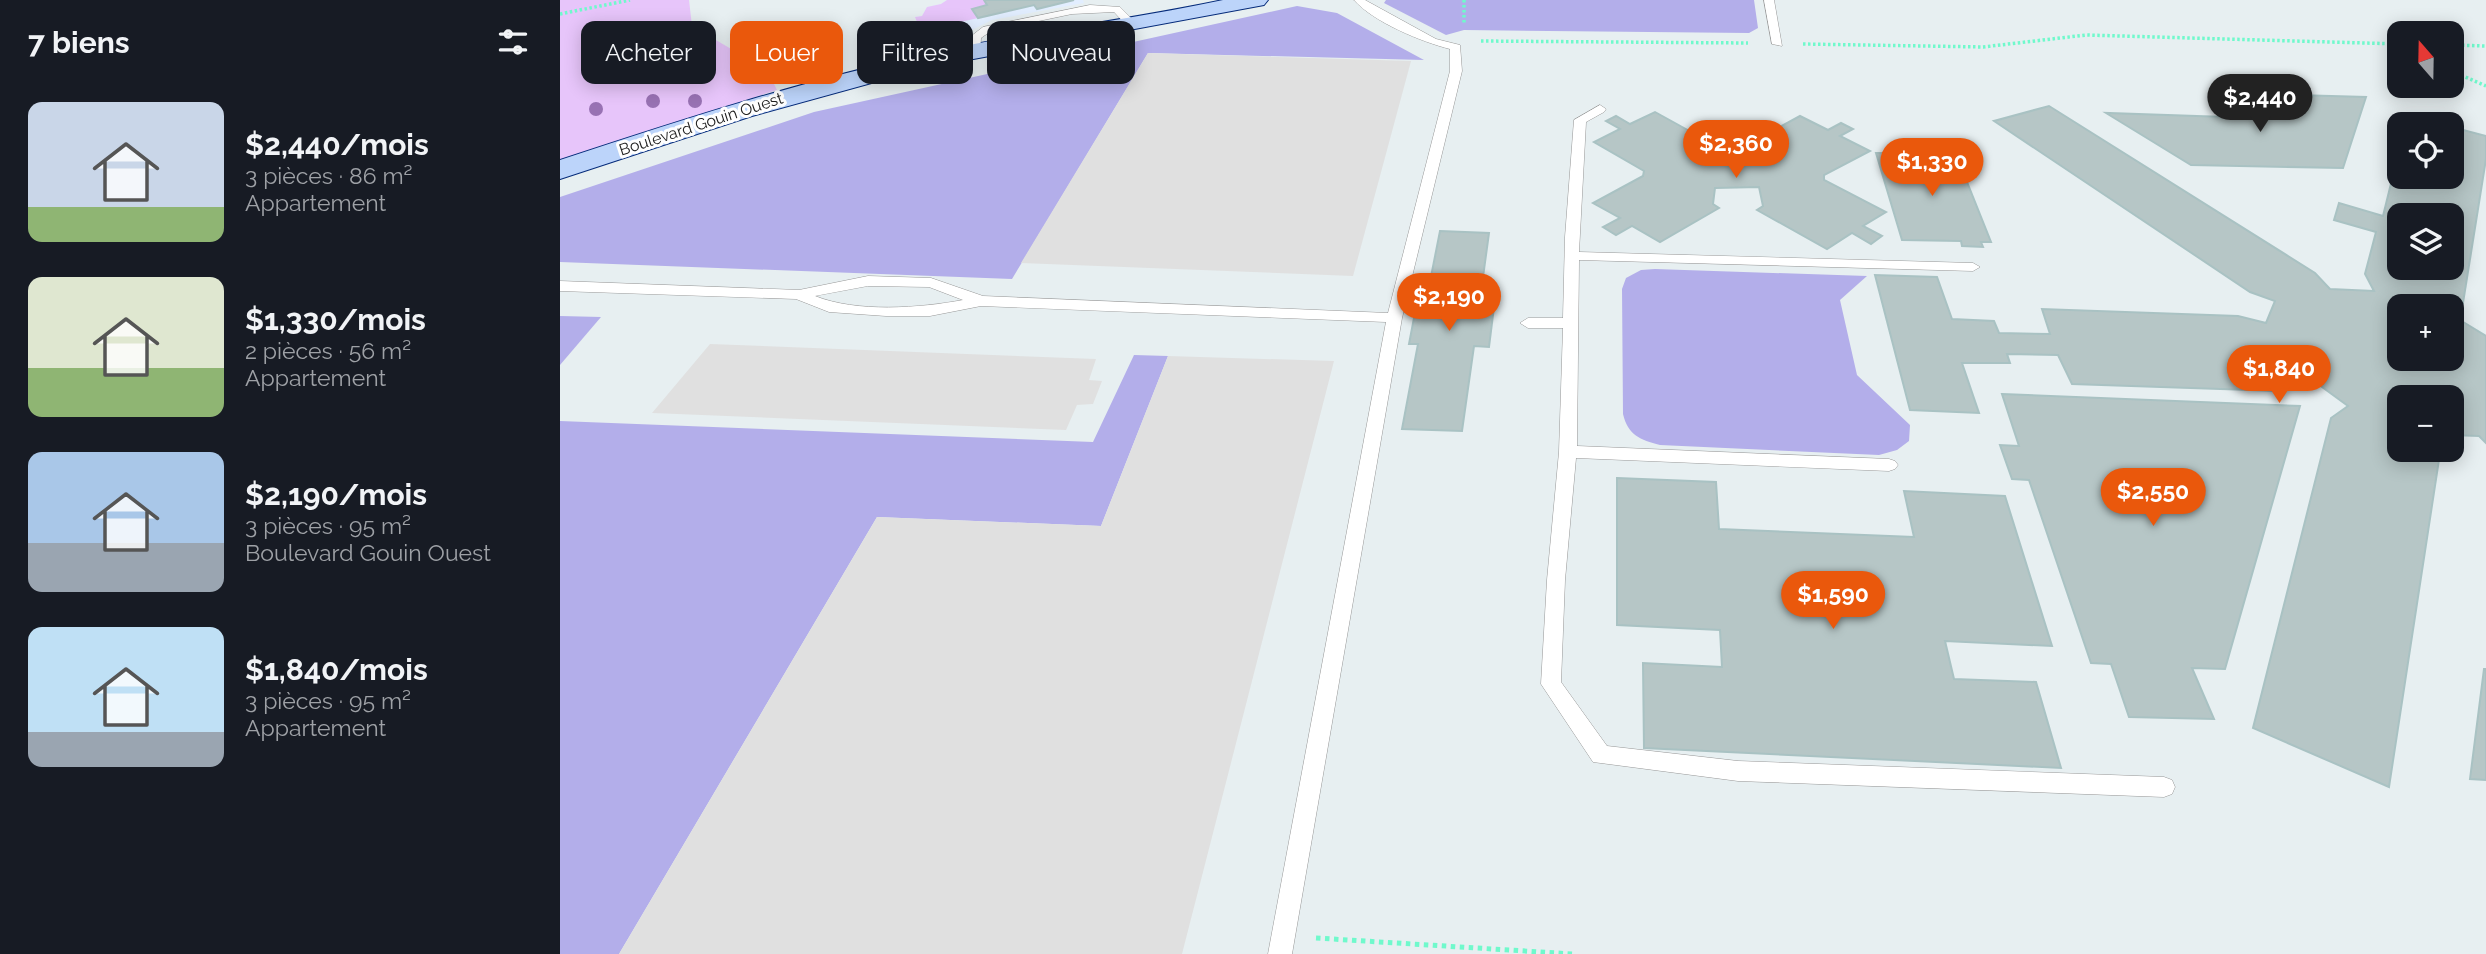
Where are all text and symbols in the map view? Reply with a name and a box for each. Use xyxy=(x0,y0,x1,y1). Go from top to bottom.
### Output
chip: Acheter xyxy=(581,21,716,84)
chip: Louer xyxy=(730,21,843,84)
chip: Filtres xyxy=(857,21,973,84)
chip: Nouveau xyxy=(987,21,1135,84)
north arrow xyxy=(2387,21,2464,98)
map controls xyxy=(2387,21,2464,462)
icon: filters xyxy=(494,23,532,61)
text: 7 biens xyxy=(28,25,130,60)
pin: $2,440 xyxy=(2203,74,2317,134)
text: $2,440 xyxy=(2223,83,2297,110)
street label: Boulevard Gouin Ouest xyxy=(617,88,786,159)
button: locate xyxy=(2387,112,2464,189)
pin: $2,360 xyxy=(1679,120,1793,180)
text: $2,440/mois xyxy=(245,127,429,162)
text: $2,360 xyxy=(1699,129,1773,156)
icon: home xyxy=(84,130,168,214)
pin: $1,330 xyxy=(1875,138,1989,198)
text: $1,330 xyxy=(1896,147,1968,174)
text: 3 pièces · 86 m² xyxy=(245,162,413,189)
text: Appartement xyxy=(245,189,386,216)
button: layers xyxy=(2387,203,2464,280)
pin: $2,190 xyxy=(1392,274,1506,333)
text: $2,190 xyxy=(1413,282,1485,309)
button: + xyxy=(2387,294,2464,371)
text: $1,330/mois xyxy=(245,302,426,337)
icon: home xyxy=(84,305,168,389)
text: 2 pièces · 56 m² xyxy=(245,337,411,364)
pin: $1,840 xyxy=(2222,346,2336,405)
text: $1,840 xyxy=(2243,354,2315,381)
text: Appartement xyxy=(245,364,386,391)
button: − xyxy=(2387,385,2464,462)
pin: $2,550 xyxy=(2096,468,2210,528)
text: $2,190/mois xyxy=(245,477,427,512)
text: $2,550 xyxy=(2117,477,2189,504)
icon: home xyxy=(84,480,168,564)
text: 3 pièces · 95 m² xyxy=(245,512,411,539)
text: Boulevard Gouin Ouest xyxy=(245,539,491,566)
pin: $1,590 xyxy=(1776,572,1890,631)
text: $1,590 xyxy=(1797,580,1869,607)
text: $1,840/mois xyxy=(245,652,428,687)
icon: home xyxy=(84,655,168,739)
text: 3 pièces · 95 m² xyxy=(245,687,411,714)
text: Appartement xyxy=(245,714,386,741)

